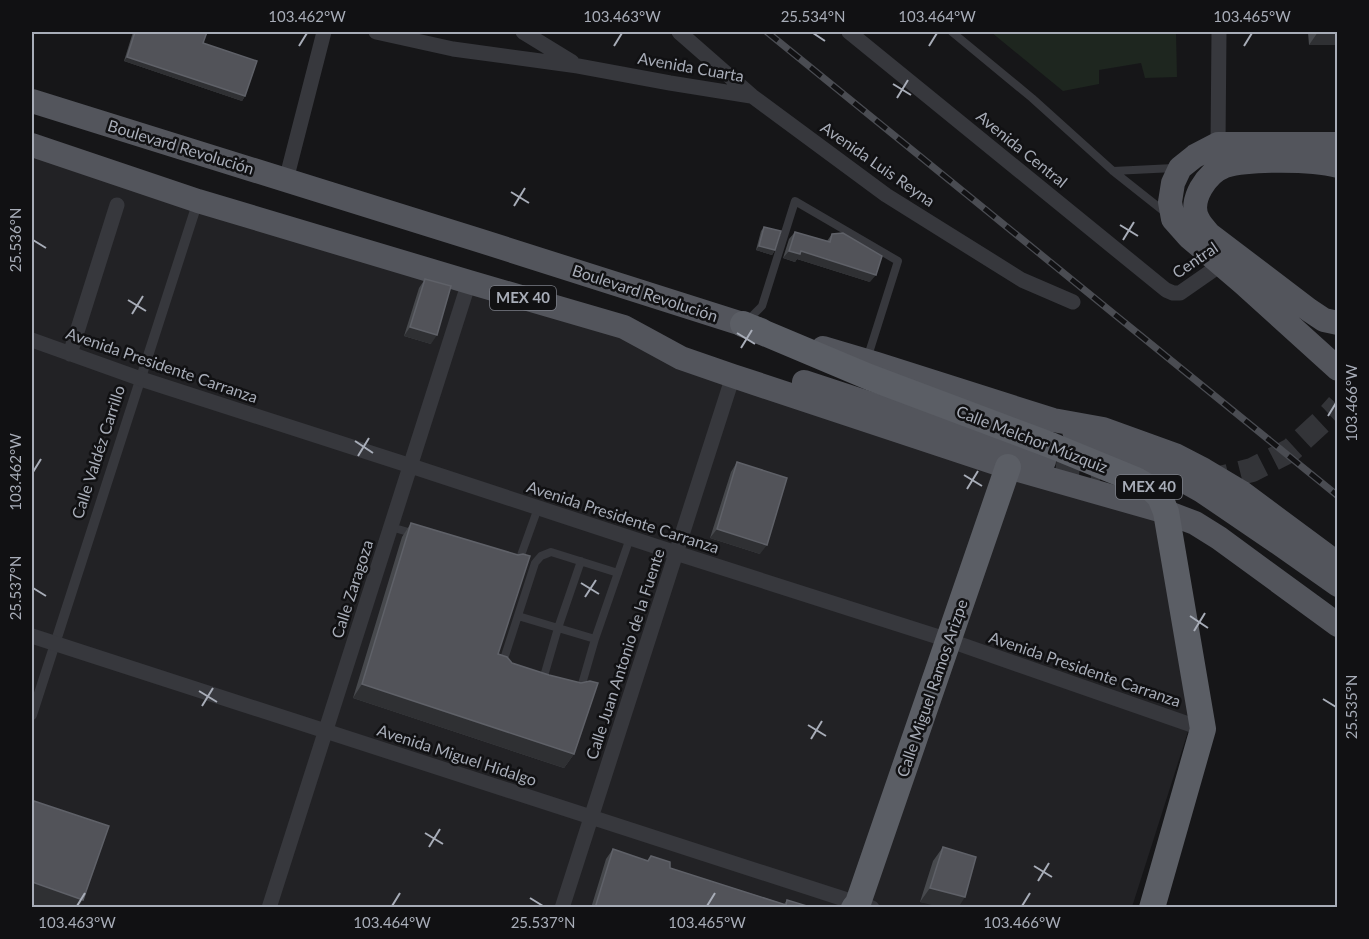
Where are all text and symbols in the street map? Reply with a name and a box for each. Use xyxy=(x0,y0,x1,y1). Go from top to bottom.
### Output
text: 103.462°W xyxy=(268,7,346,25)
text: 103.463°W xyxy=(583,7,661,25)
text: 25.534°N xyxy=(781,7,845,25)
text: 103.464°W xyxy=(898,7,976,25)
text: 103.465°W xyxy=(1213,7,1291,25)
street label: Avenida Cuarta xyxy=(637,48,746,85)
street label: Avenida Central xyxy=(973,106,1072,191)
street label: Boulevard Revolución xyxy=(106,115,257,178)
street label: Avenida Luis Reyna xyxy=(818,117,939,210)
text: 25.536°N xyxy=(6,208,24,272)
street label: Central xyxy=(1168,237,1221,282)
street label: Boulevard Revolución xyxy=(570,260,720,325)
road number: MEX 40 xyxy=(490,286,556,310)
street label: Avenida Presidente Carranza xyxy=(64,323,260,406)
text: 103.466°W xyxy=(1342,364,1360,442)
street label: Calle Valdéz Carrillo xyxy=(67,383,128,521)
street label: Calle Melchor Múzquiz xyxy=(954,401,1110,476)
text: 103.462°W xyxy=(6,433,24,511)
road number: MEX 40 xyxy=(1116,475,1182,499)
street label: Avenida Presidente Carranza xyxy=(524,476,722,557)
street label: Calle Zaragoza xyxy=(327,537,376,640)
street label: Calle Juan Antonio de la Fuente xyxy=(581,546,668,762)
text: 25.537°N xyxy=(6,556,24,620)
street label: Calle Miguel Ramos Arizpe xyxy=(892,597,971,779)
street label: Avenida Presidente Carranza xyxy=(987,627,1183,710)
text: 25.535°N xyxy=(1342,675,1360,739)
street label: Avenida Miguel Hidalgo xyxy=(375,720,539,789)
text: 103.463°W xyxy=(38,913,116,931)
text: 103.464°W xyxy=(353,913,431,931)
text: 25.537°N xyxy=(511,913,575,931)
text: 103.465°W xyxy=(668,913,746,931)
text: 103.466°W xyxy=(983,913,1061,931)

